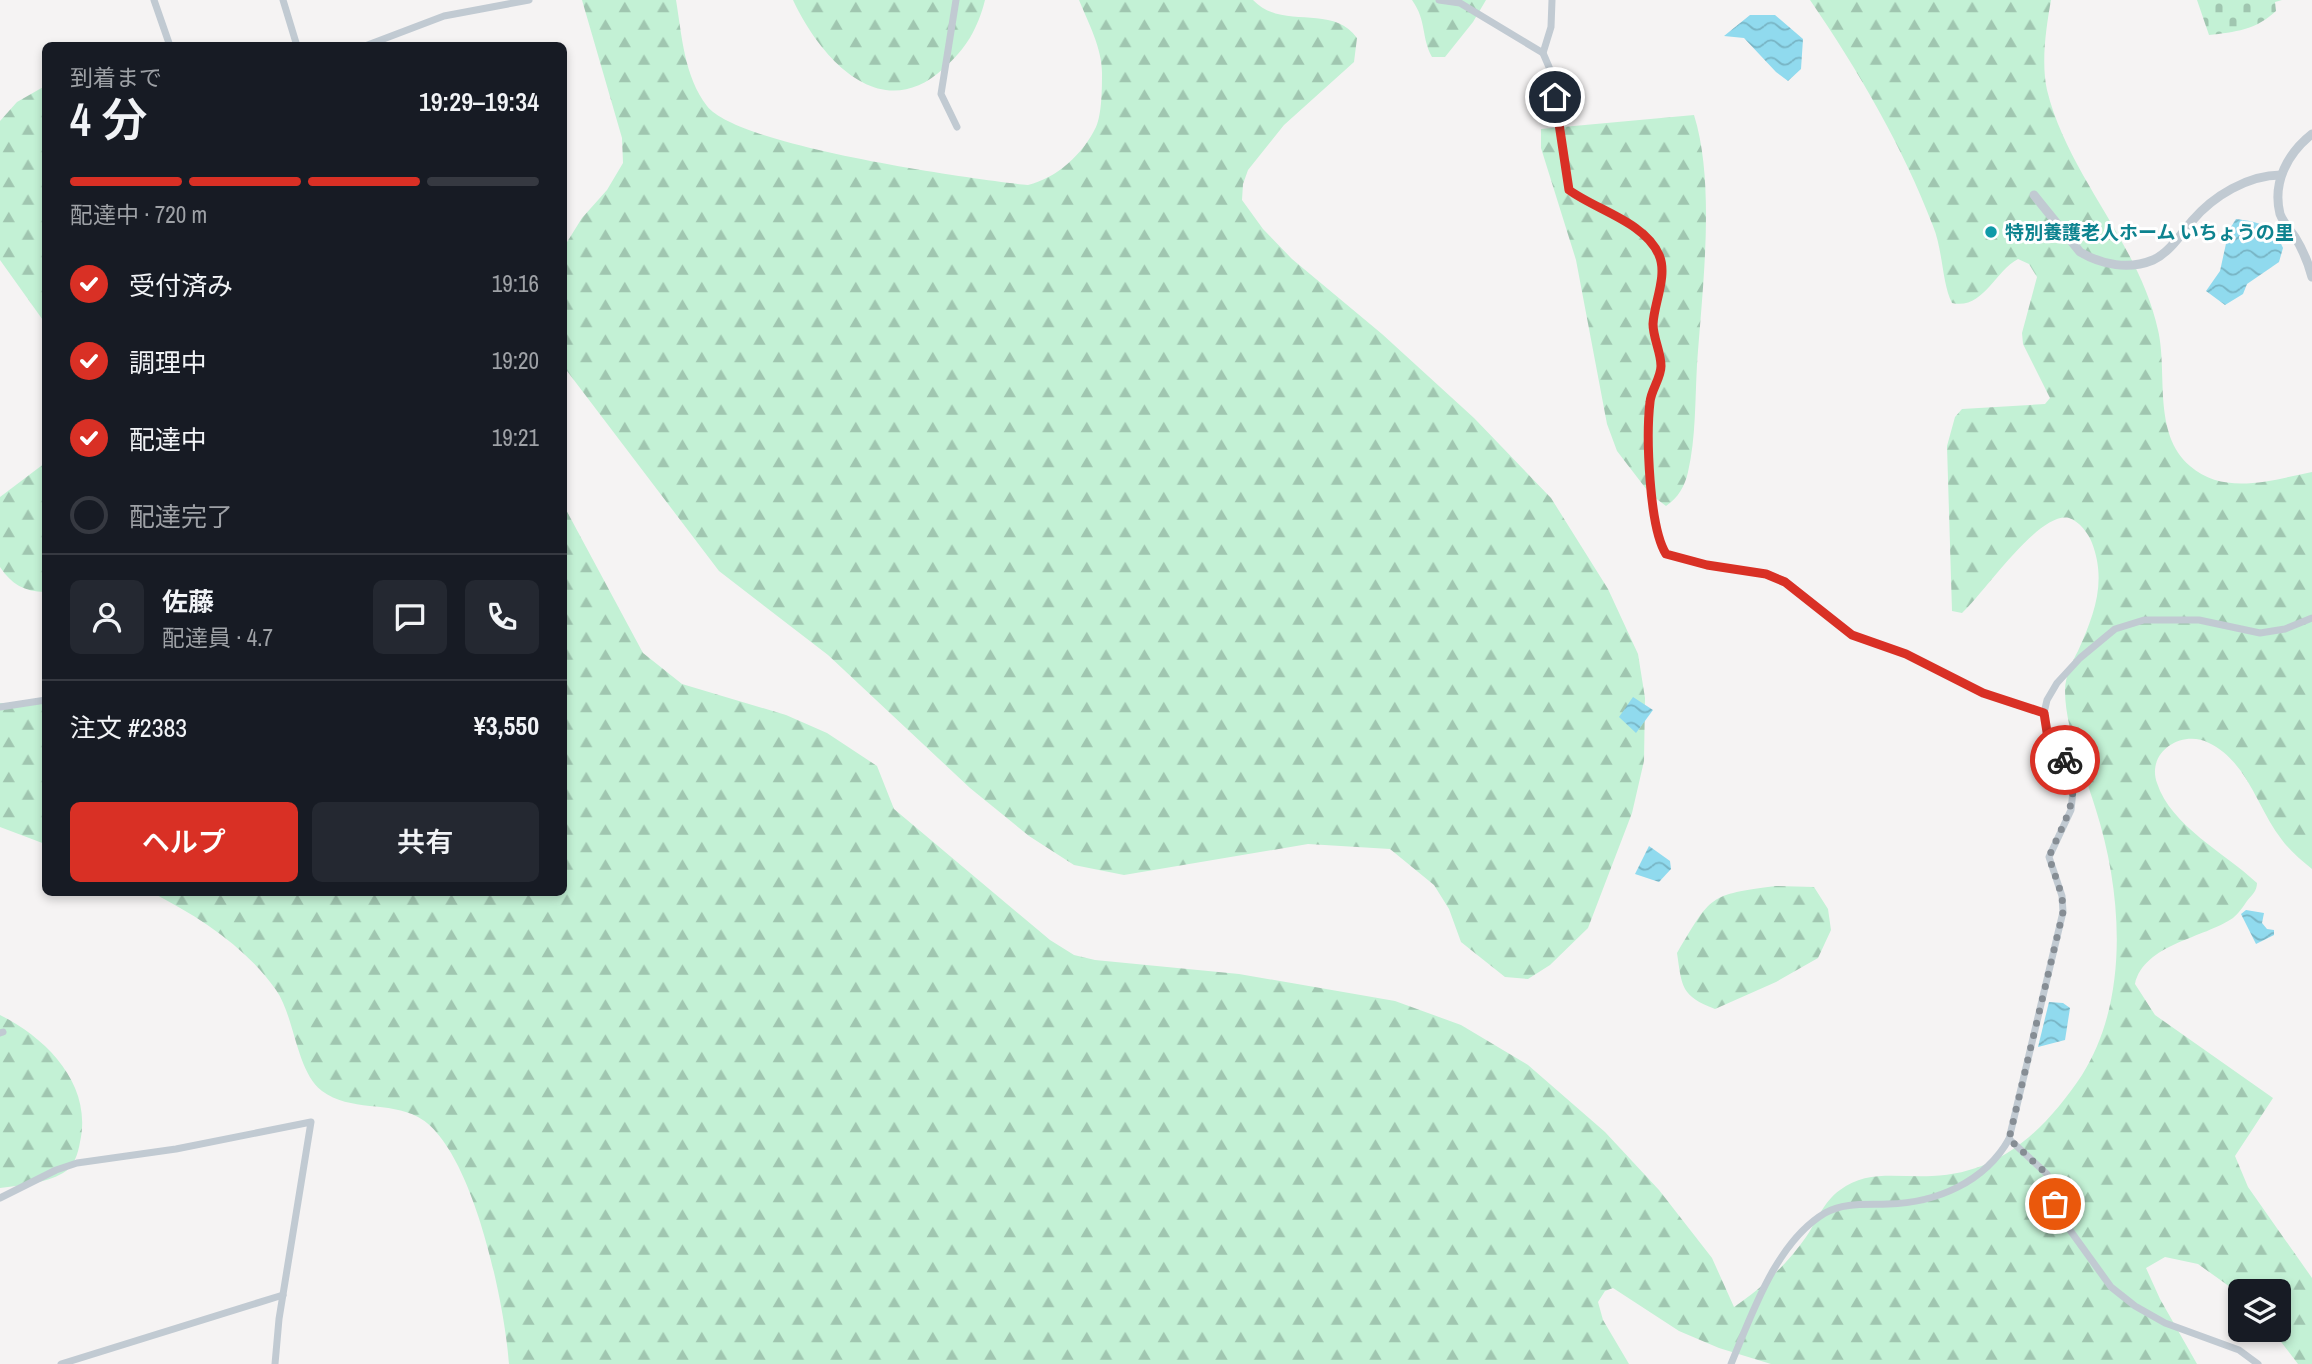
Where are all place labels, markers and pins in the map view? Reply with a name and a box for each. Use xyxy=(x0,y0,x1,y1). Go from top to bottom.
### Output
pin xyxy=(1525,67,1585,127)
place label: 特別養護老人ホーム いちょうの里 xyxy=(2005,219,2294,245)
marker: 特別養護老人ホーム いちょうの里 xyxy=(1983,224,1999,240)
pin xyxy=(2025,1174,2085,1234)

